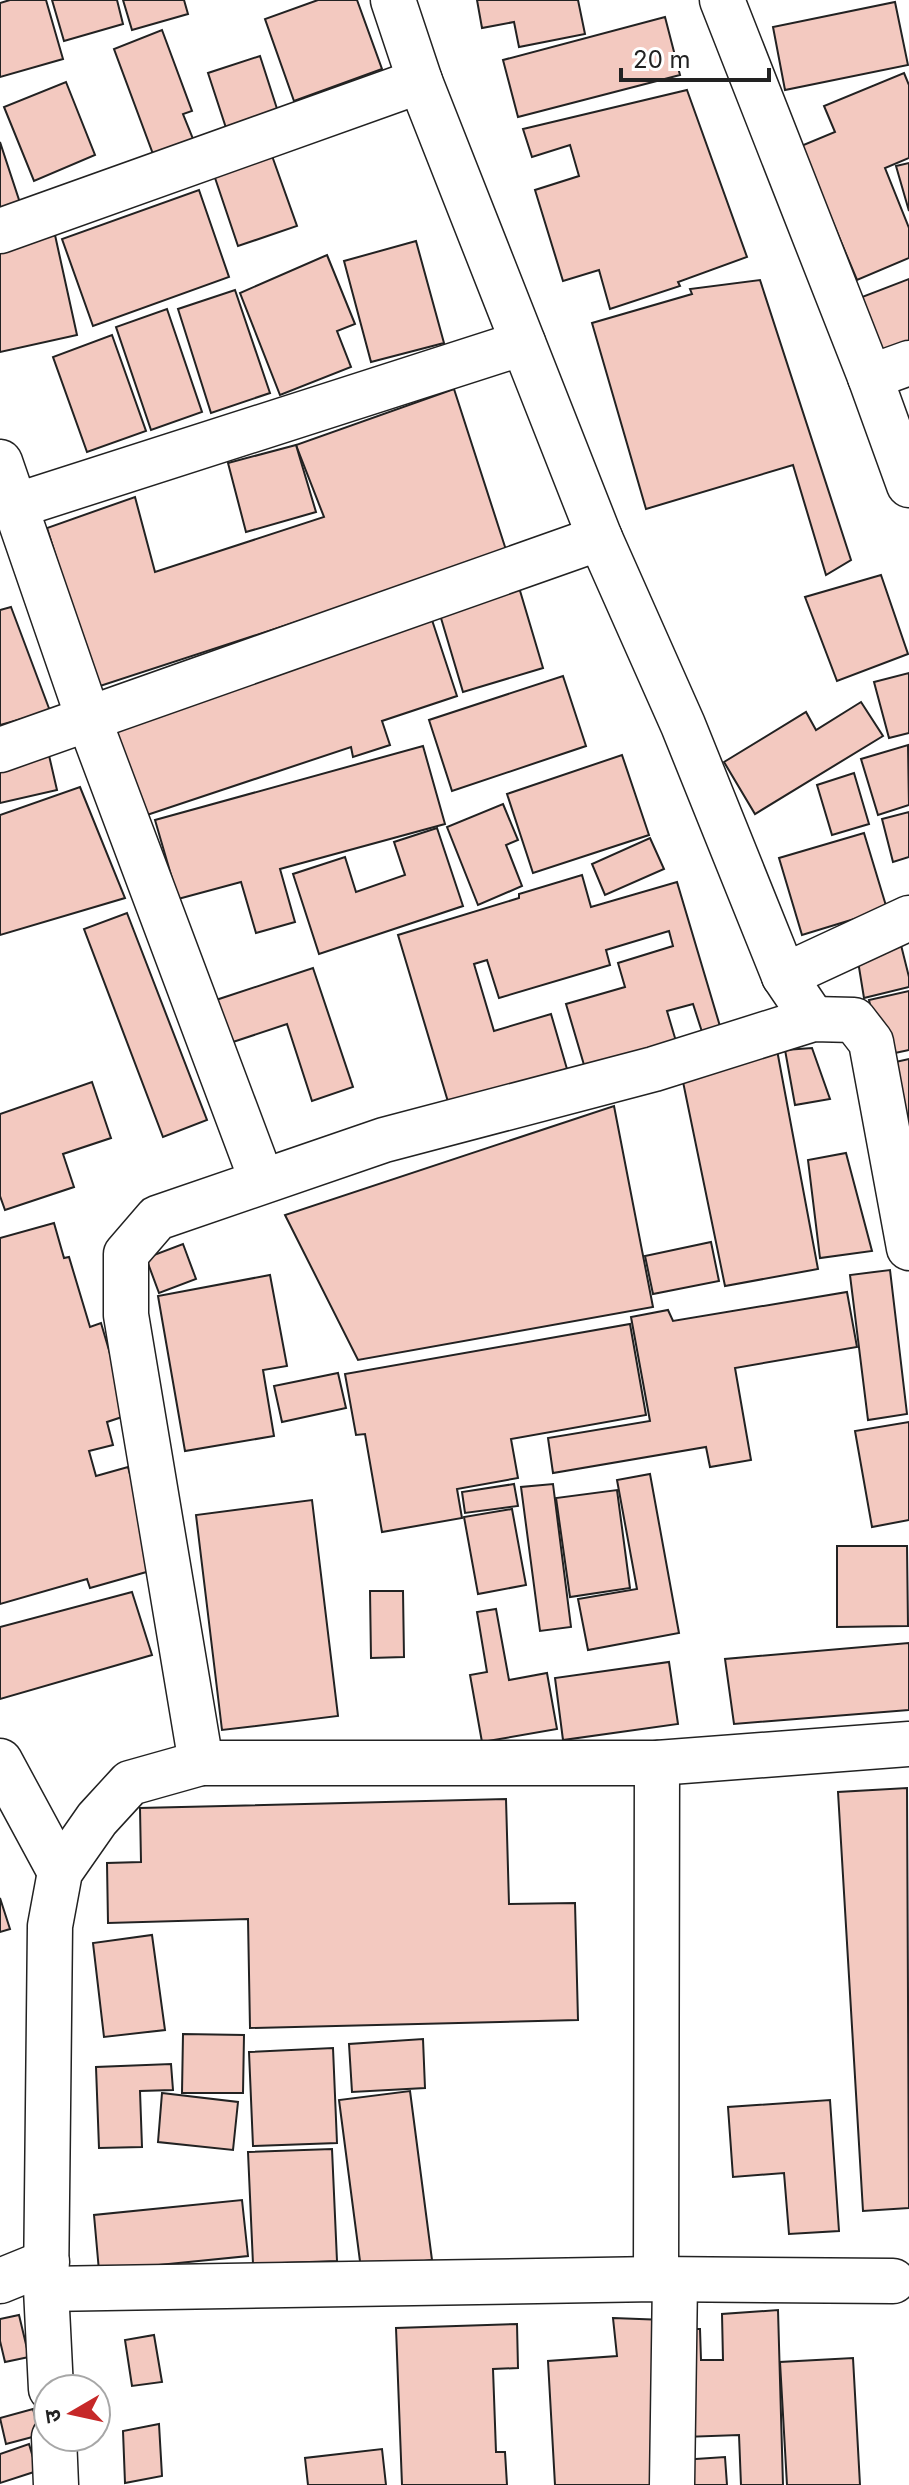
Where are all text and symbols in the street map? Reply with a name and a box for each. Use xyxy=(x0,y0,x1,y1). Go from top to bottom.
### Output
scale bar xyxy=(621,32,769,82)
text: 20 m xyxy=(633,45,691,74)
north arrow xyxy=(32,2373,112,2453)
text: उ xyxy=(38,2407,66,2425)

